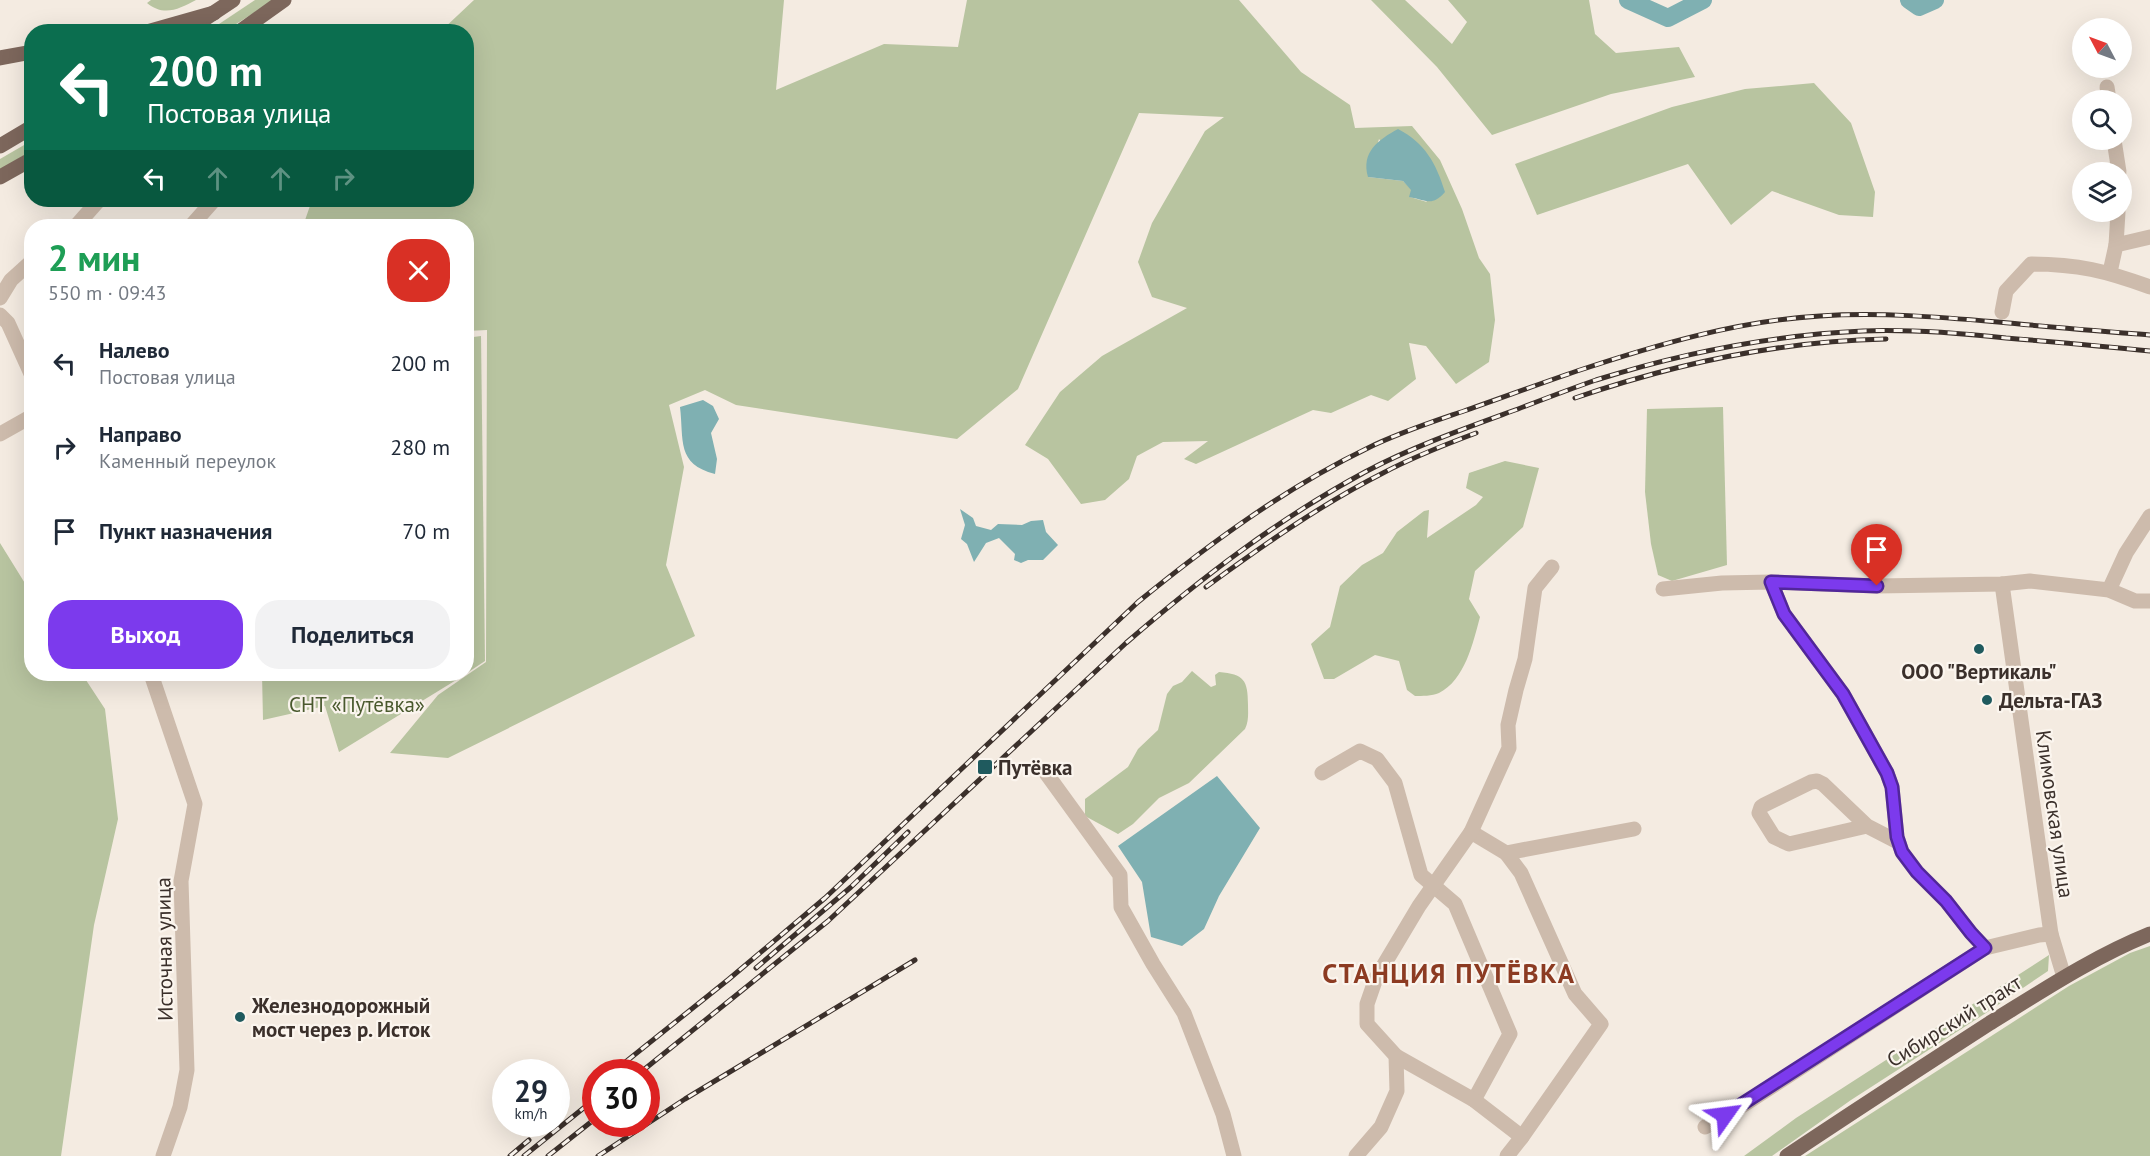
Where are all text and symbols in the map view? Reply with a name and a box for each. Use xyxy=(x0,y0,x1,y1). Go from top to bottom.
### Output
north arrow xyxy=(2072,18,2132,78)
map controls xyxy=(2072,18,2132,222)
text: 200 m xyxy=(147,43,263,98)
icon: left xyxy=(48,48,126,126)
button: search xyxy=(2072,90,2132,150)
text: Постовая улица xyxy=(147,96,331,130)
icon: left xyxy=(138,162,171,195)
icon: ahead xyxy=(201,162,234,195)
icon: ahead xyxy=(264,162,297,195)
icon: right xyxy=(327,162,360,195)
button: layers xyxy=(2072,162,2132,222)
text: 2 мин xyxy=(48,234,140,281)
button: close xyxy=(387,239,450,302)
text: 550 m · 09:43 xyxy=(48,280,166,306)
text: Налево xyxy=(99,336,170,364)
icon: left xyxy=(48,347,81,380)
text: 200 m xyxy=(390,349,450,377)
text: Постовая улица xyxy=(99,364,236,390)
text: Направо xyxy=(99,420,182,448)
icon: right xyxy=(48,431,81,464)
text: 280 m xyxy=(390,433,450,461)
text: Каменный переулок xyxy=(99,448,276,474)
icon: arrive xyxy=(48,515,81,548)
text: Пункт назначения xyxy=(99,517,272,545)
text: 70 m xyxy=(402,517,450,545)
pin xyxy=(1851,524,1902,586)
icon: arrive xyxy=(1860,533,1893,566)
button: Выход xyxy=(48,600,243,669)
button: Поделиться xyxy=(255,600,450,669)
marker: ООО "Вертикаль" xyxy=(1972,642,1986,656)
place label: ООО "Вертикаль" xyxy=(1901,658,2057,685)
place label: Дельта-ГАЗ xyxy=(1999,687,2102,714)
park label: СНТ «Путёвка» xyxy=(289,691,425,718)
marker: Дельта-ГАЗ xyxy=(1980,693,1994,707)
street label: Климовская улица xyxy=(2030,728,2080,900)
place label: Путёвка xyxy=(998,754,1072,781)
marker: Путёвка xyxy=(976,758,994,776)
street label: Источная улица xyxy=(149,877,179,1021)
district label: СТАНЦИЯ ПУТЁВКА xyxy=(1322,956,1576,990)
street label: Сибирский тракт xyxy=(1882,969,2027,1073)
place label: Железнодорожный мост через р. Исток xyxy=(251,992,431,1043)
marker: Железнодорожный мост через р. Исток xyxy=(233,1010,247,1024)
speed limit sign: 30 xyxy=(582,1059,660,1137)
text: 29 xyxy=(514,1071,548,1110)
position arrow xyxy=(1693,1083,1757,1147)
text: km/h xyxy=(515,1104,547,1123)

